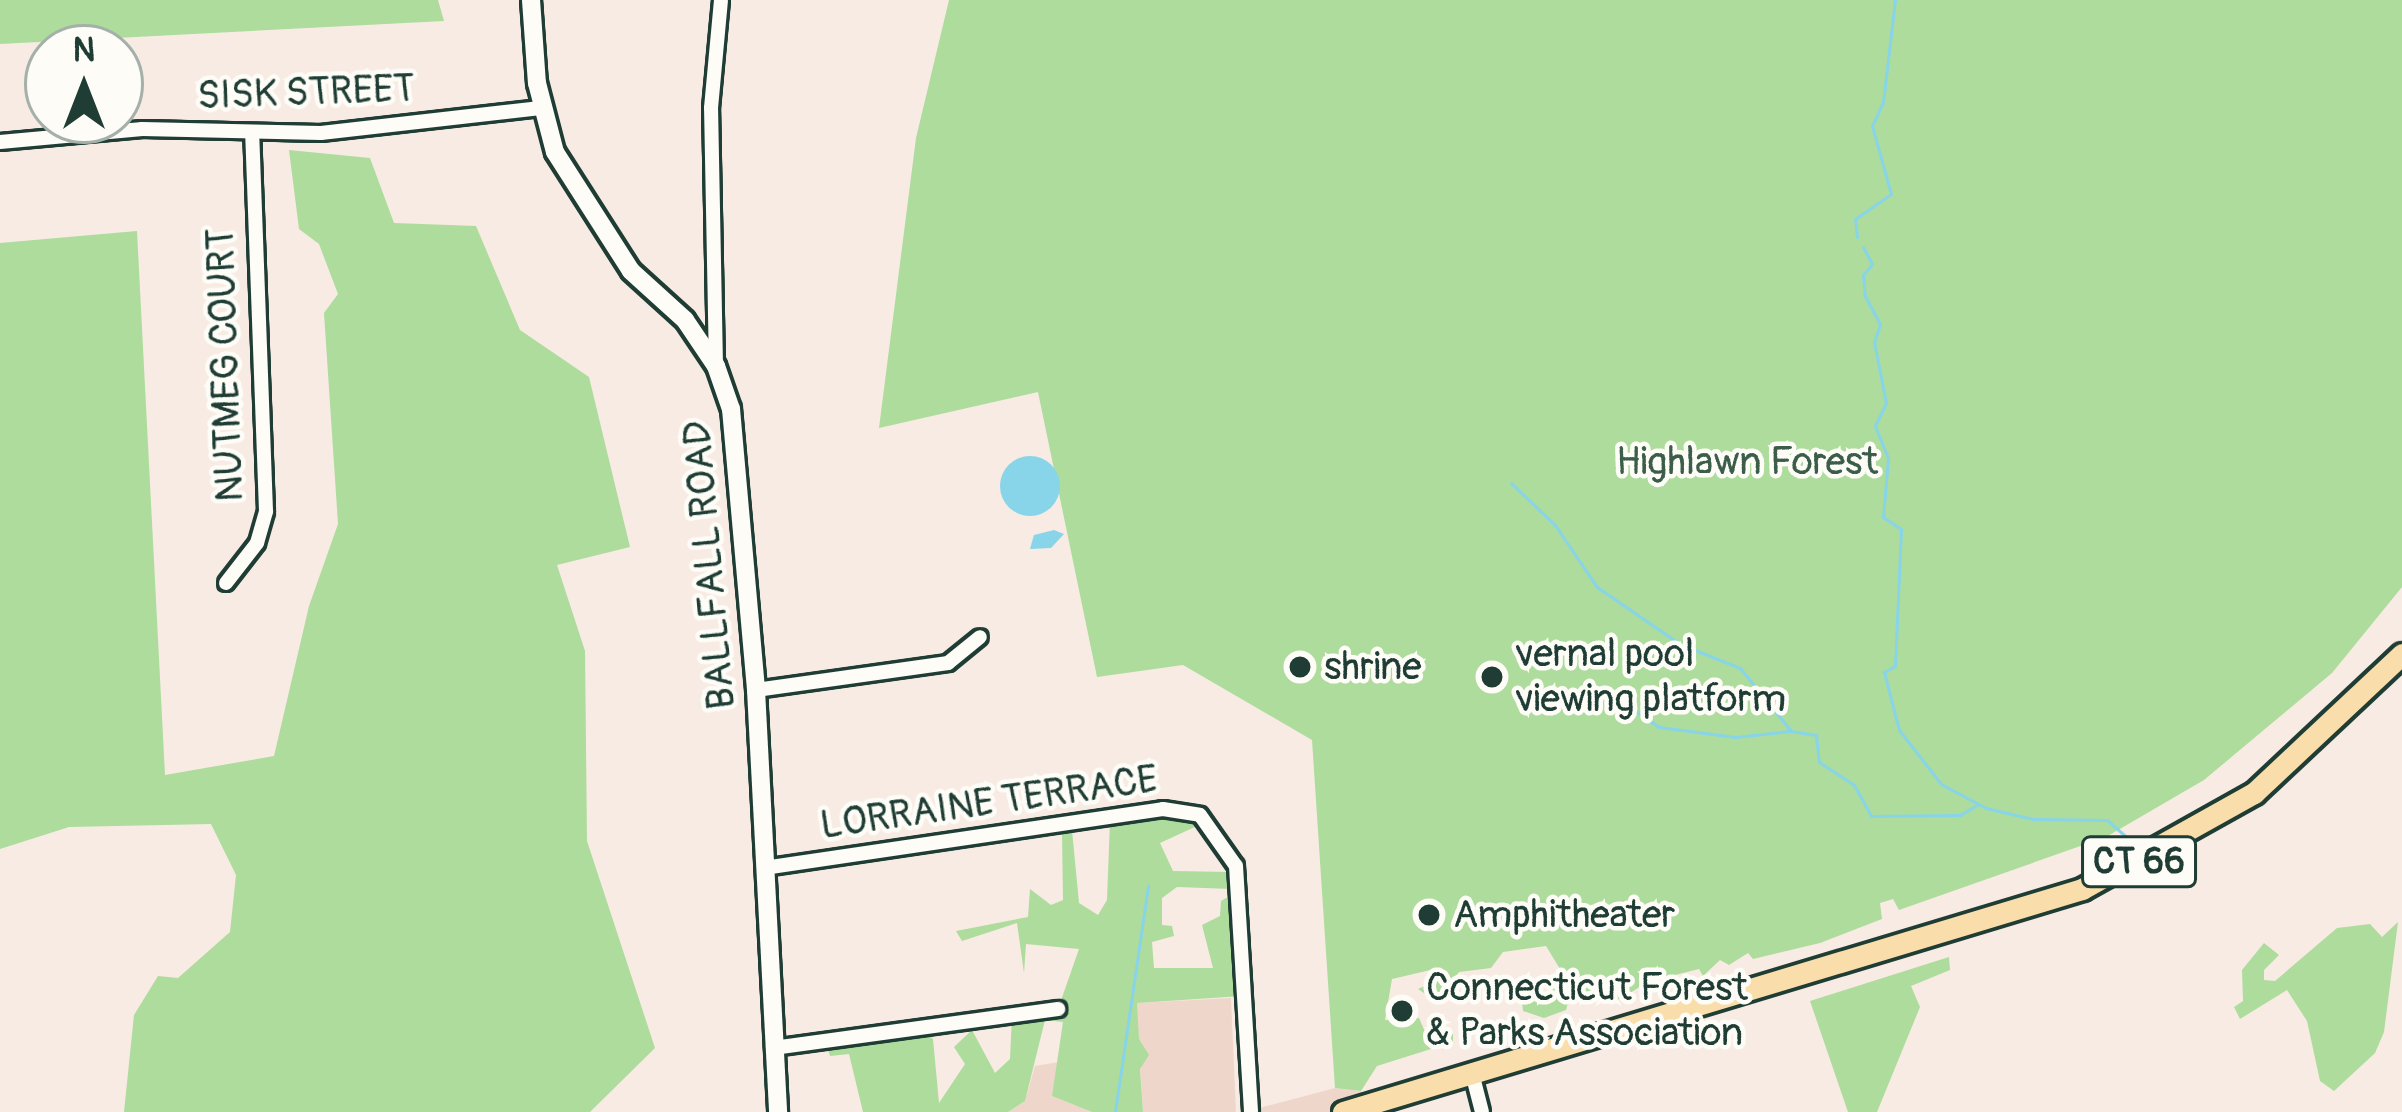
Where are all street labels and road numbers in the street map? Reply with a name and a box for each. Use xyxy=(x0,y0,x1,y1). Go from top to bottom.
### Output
street label: SISK STREET xyxy=(196,66,416,120)
street label: NUTMEG COURT xyxy=(198,227,254,503)
street label: BALLFALL ROAD xyxy=(674,419,746,711)
street label: LORRAINE TERRACE xyxy=(817,756,1161,850)
road number: CT 66 xyxy=(2079,832,2199,892)

